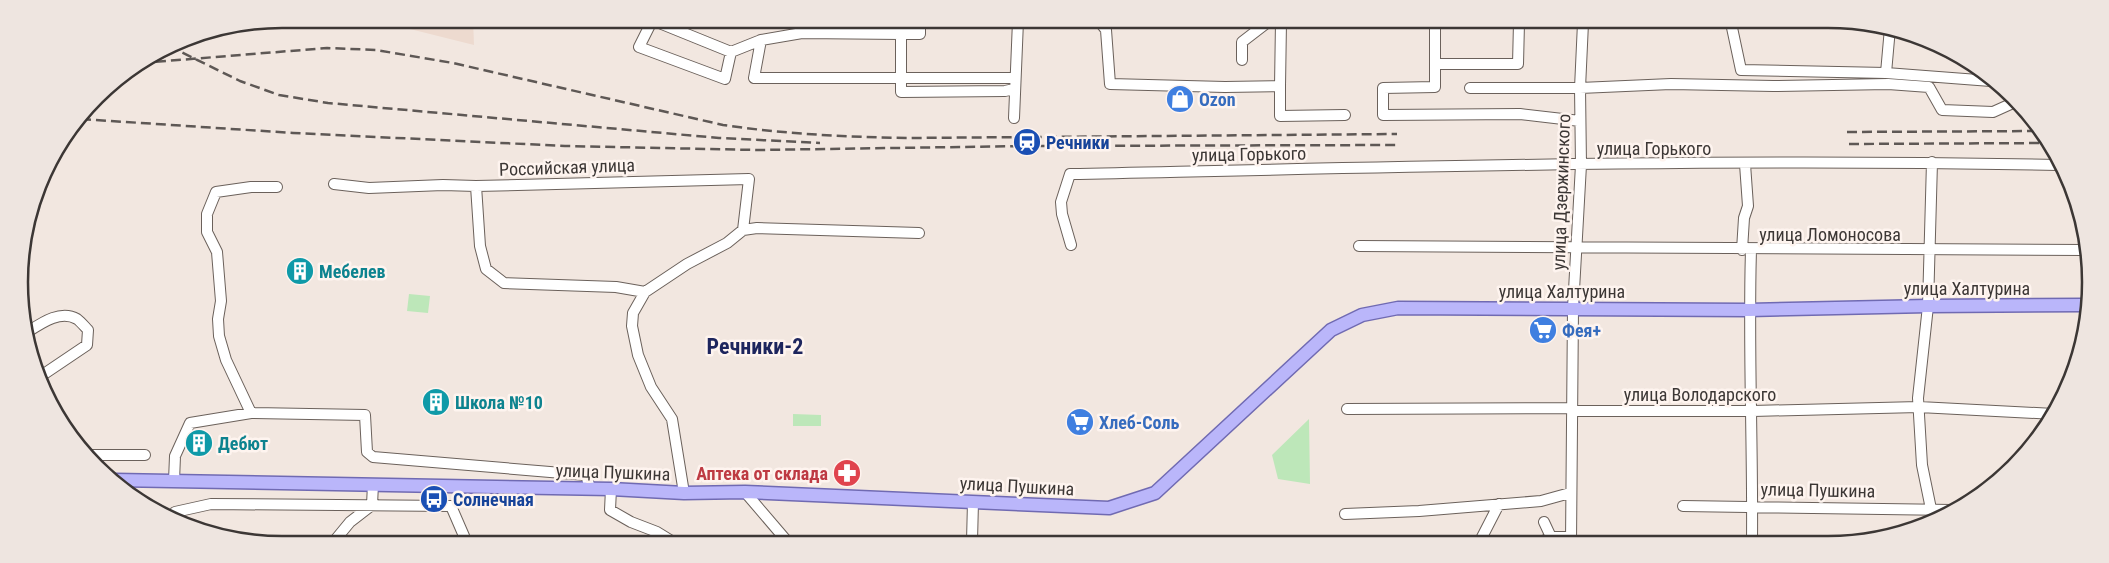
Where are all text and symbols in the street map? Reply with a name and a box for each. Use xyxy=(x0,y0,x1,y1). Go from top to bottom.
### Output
shop icon: Ozon xyxy=(1165,84,1195,114)
place label: Ozon xyxy=(1199,89,1236,110)
street label: улица Дзержинского xyxy=(1548,113,1574,271)
station icon: Речники xyxy=(1012,127,1042,157)
place label: Речники xyxy=(1046,132,1110,153)
street label: улица Горького xyxy=(1597,138,1711,159)
street label: улица Горького xyxy=(1192,143,1306,165)
street label: Российская улица xyxy=(499,154,635,180)
street label: улица Ломоносова xyxy=(1759,224,1901,245)
building icon: Мебелев xyxy=(285,256,315,286)
place label: Мебелев xyxy=(319,261,386,282)
street label: улица Халтурина xyxy=(1904,278,2030,299)
street label: улица Халтурина xyxy=(1499,281,1625,302)
supermarket icon: Фея+ xyxy=(1528,315,1558,345)
place label: Фея+ xyxy=(1562,320,1601,341)
district label: Речники-2 xyxy=(707,334,803,359)
street label: улица Володарского xyxy=(1624,384,1776,405)
building icon: Школа №10 xyxy=(421,387,451,417)
place label: Школа №10 xyxy=(455,392,543,413)
supermarket icon: Хлеб-Соль xyxy=(1065,407,1095,437)
place label: Хлеб-Соль xyxy=(1099,412,1179,433)
building icon: Дебют xyxy=(184,428,214,458)
place label: Дебют xyxy=(218,433,268,454)
pharmacy icon: Аптека от склада xyxy=(832,458,862,488)
street label: улица Пушкина xyxy=(555,460,671,484)
place label: Аптека от склада xyxy=(696,463,828,484)
street label: улица Пушкина xyxy=(959,473,1075,499)
street label: улица Пушкина xyxy=(1761,479,1875,501)
bus stop icon: Солнечная xyxy=(419,484,449,514)
place label: Солнечная xyxy=(453,489,534,510)

